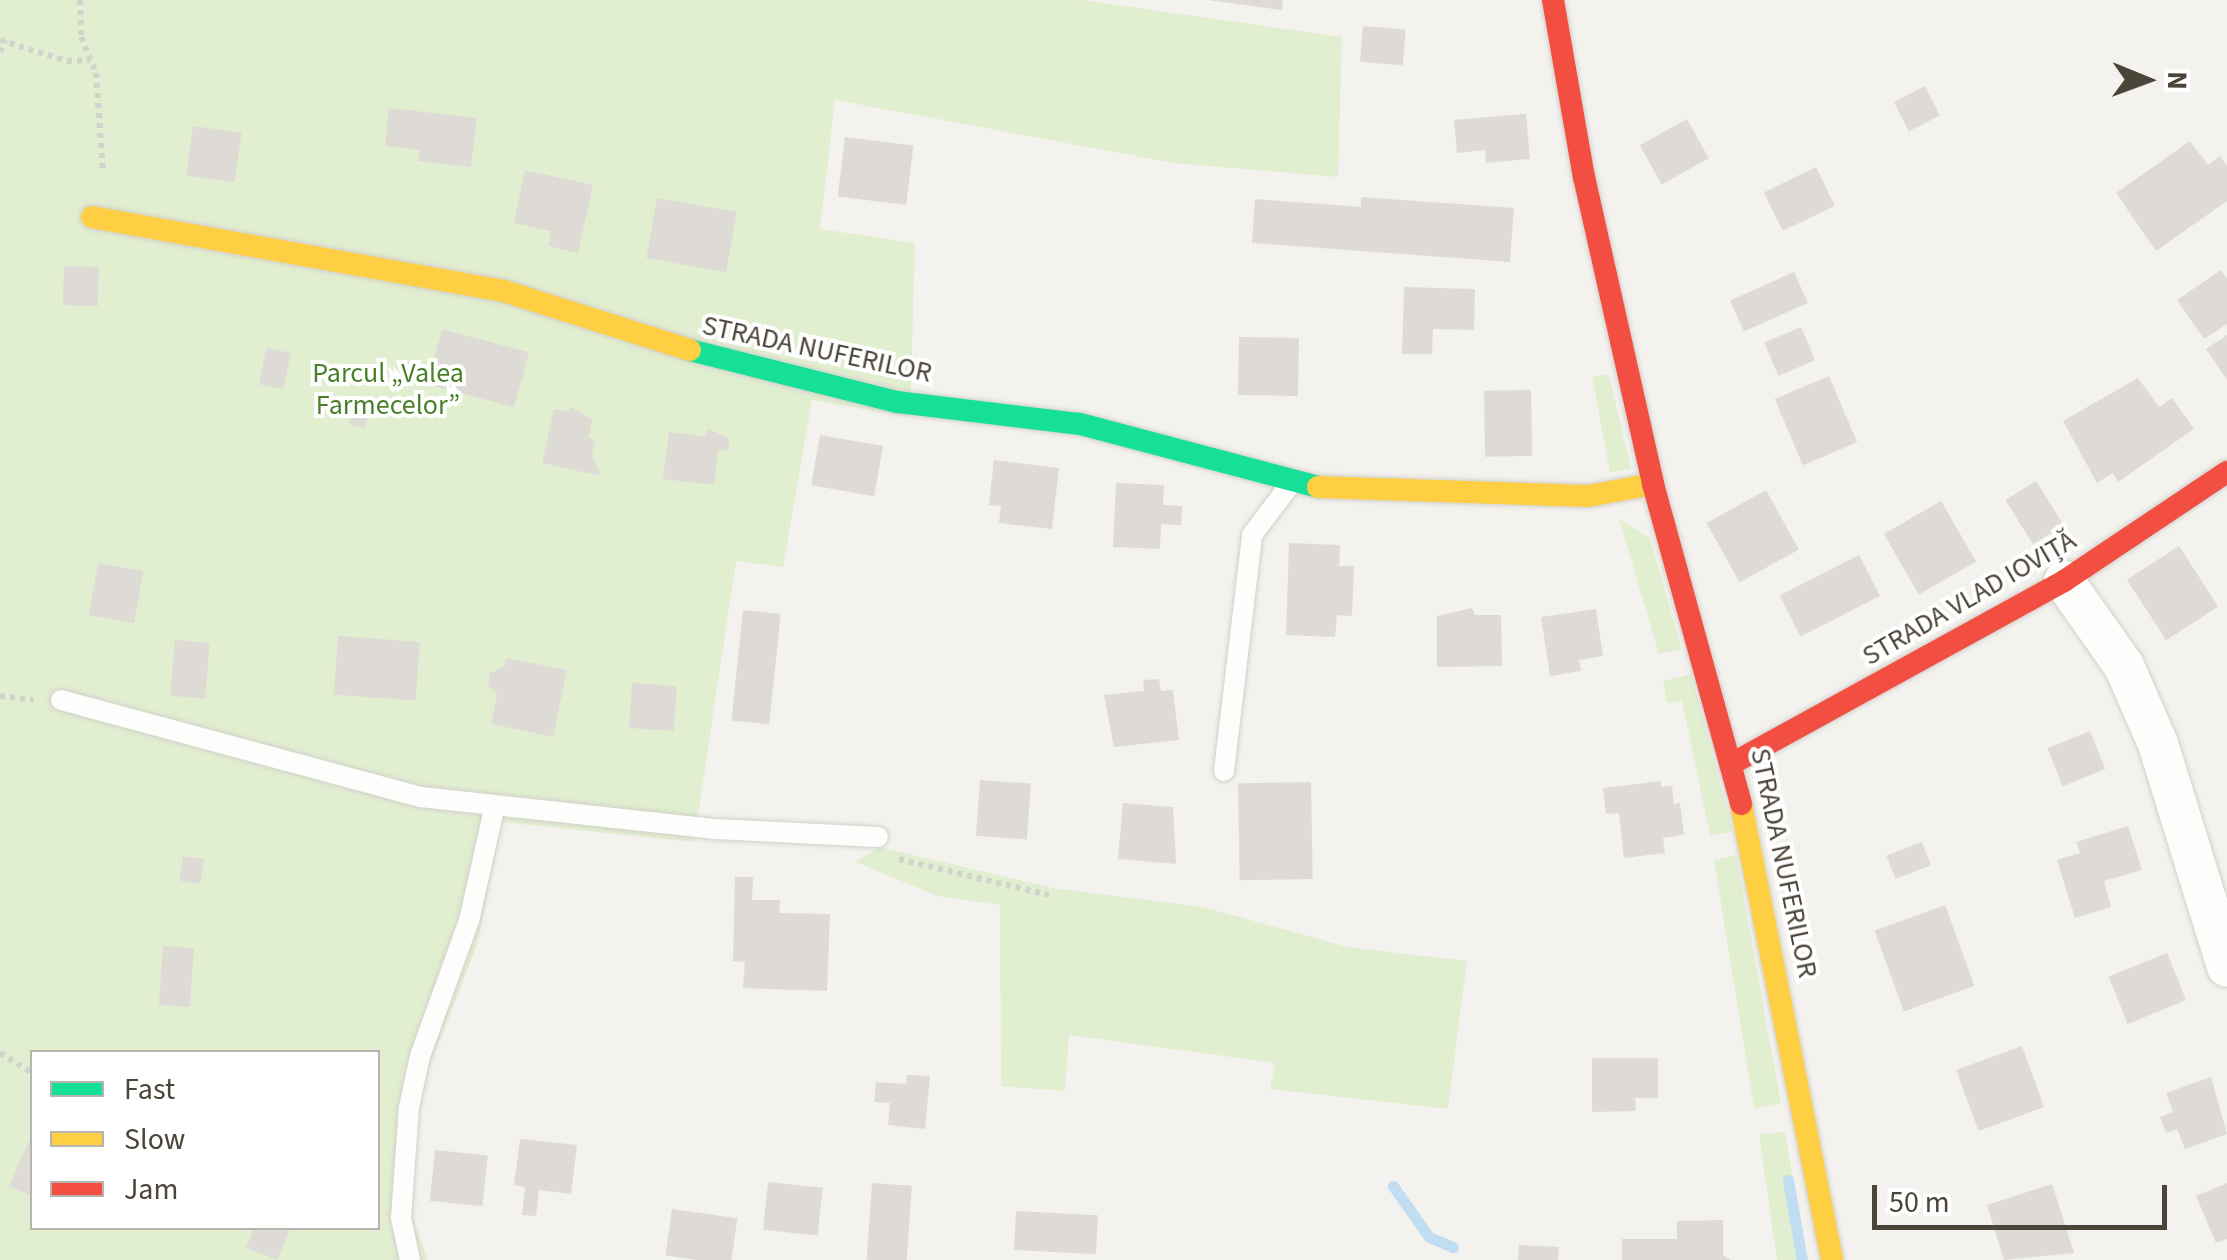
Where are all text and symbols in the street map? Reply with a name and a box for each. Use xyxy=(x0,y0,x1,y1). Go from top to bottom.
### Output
north arrow xyxy=(2097,30,2197,130)
text: N xyxy=(2157,71,2197,90)
street label: STRADA NUFERILOR xyxy=(699,308,935,390)
park label: Parcul „Valea Farmecelor” xyxy=(312,356,464,422)
street label: STRADA VLAD IOVIȚĂ xyxy=(1856,523,2082,673)
street label: STRADA NUFERILOR xyxy=(1743,745,1825,981)
legend xyxy=(30,1050,380,1230)
text: Fast xyxy=(124,1068,175,1111)
text: Slow xyxy=(124,1118,185,1161)
scale bar xyxy=(1877,1165,2172,1227)
text: Jam xyxy=(124,1168,178,1211)
text: 50 m xyxy=(1889,1181,1950,1224)

